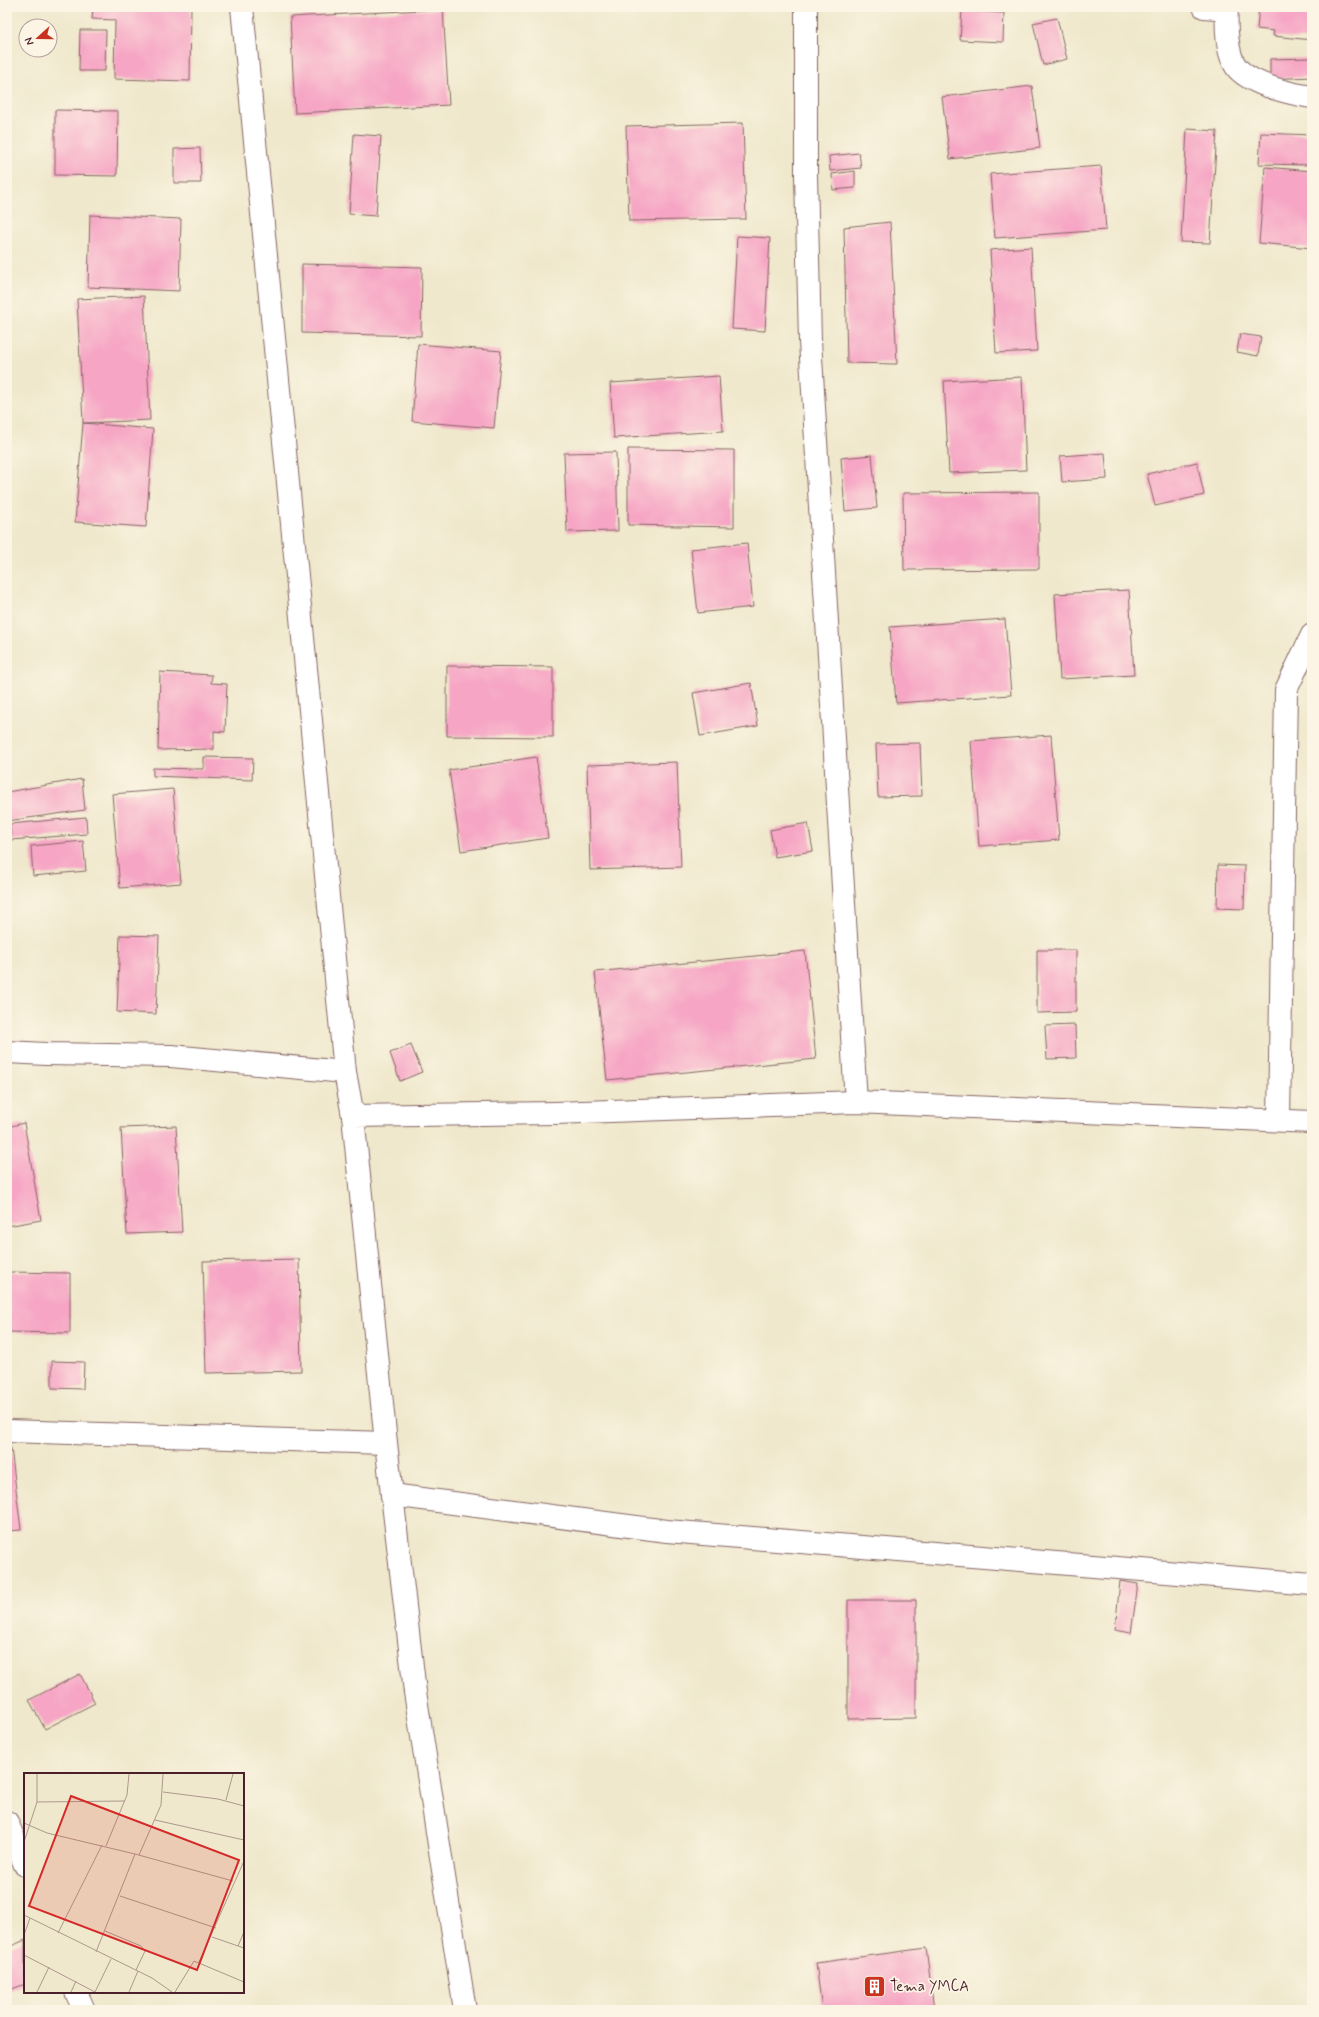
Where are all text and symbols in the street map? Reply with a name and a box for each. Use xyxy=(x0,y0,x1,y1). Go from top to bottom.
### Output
north arrow xyxy=(18,18,58,58)
text: N xyxy=(22,35,37,47)
inset map xyxy=(24,1773,244,1993)
building icon: Tema YMCA xyxy=(862,1973,888,1999)
place label: Tema YMCA xyxy=(890,1977,969,1997)

